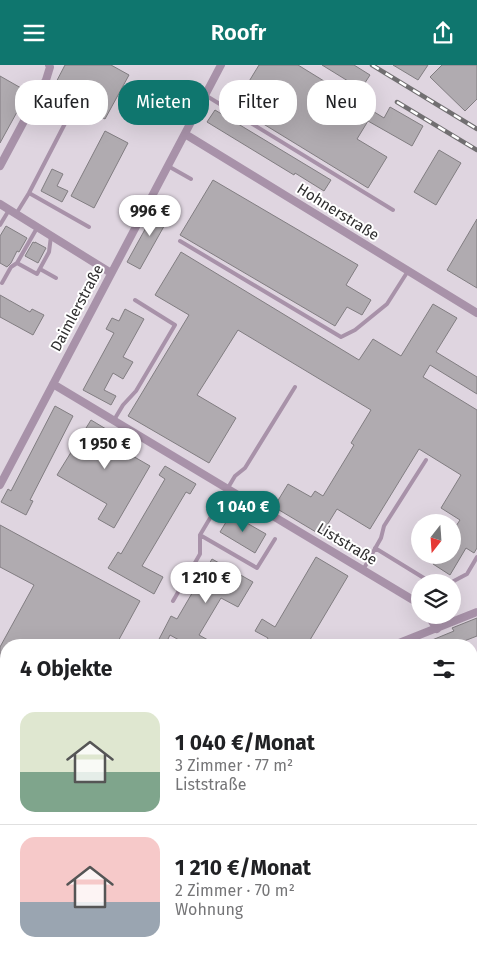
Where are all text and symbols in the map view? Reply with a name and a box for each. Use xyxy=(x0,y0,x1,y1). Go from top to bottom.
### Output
icon: menu xyxy=(20,19,48,47)
text: Roofr xyxy=(211,19,266,46)
icon: share xyxy=(429,19,457,47)
chip: Kaufen xyxy=(15,80,108,125)
chip: Mieten xyxy=(118,80,209,125)
chip: Filter xyxy=(219,80,297,125)
chip: Neu xyxy=(307,80,376,125)
street label: Hohnerstraße xyxy=(294,180,382,244)
pin: 996 € xyxy=(115,195,185,237)
text: 996 € xyxy=(130,201,170,220)
street label: Daimlerstraße xyxy=(47,262,107,354)
pin: 1 950 € xyxy=(59,427,151,470)
text: 1 950 € xyxy=(79,434,131,453)
pin: 1 040 € xyxy=(197,491,289,533)
text: 1 040 € xyxy=(217,497,269,516)
north arrow xyxy=(411,514,461,564)
map controls xyxy=(411,514,461,624)
street label: Liststraße xyxy=(314,519,380,569)
pin: 1 210 € xyxy=(160,561,252,604)
text: 1 210 € xyxy=(181,568,231,587)
button: layers xyxy=(411,574,461,624)
icon: filters xyxy=(430,655,458,683)
text: 4 Objekte xyxy=(20,656,112,682)
text: 1 040 €/Monat xyxy=(175,730,315,756)
icon: home xyxy=(60,732,120,792)
text: 3 Zimmer · 77 m² xyxy=(175,756,293,775)
text: Liststraße xyxy=(175,775,247,794)
text: 1 210 €/Monat xyxy=(175,855,311,881)
icon: home xyxy=(60,857,120,917)
text: 2 Zimmer · 70 m² xyxy=(175,881,295,900)
text: Wohnung xyxy=(175,900,243,919)

